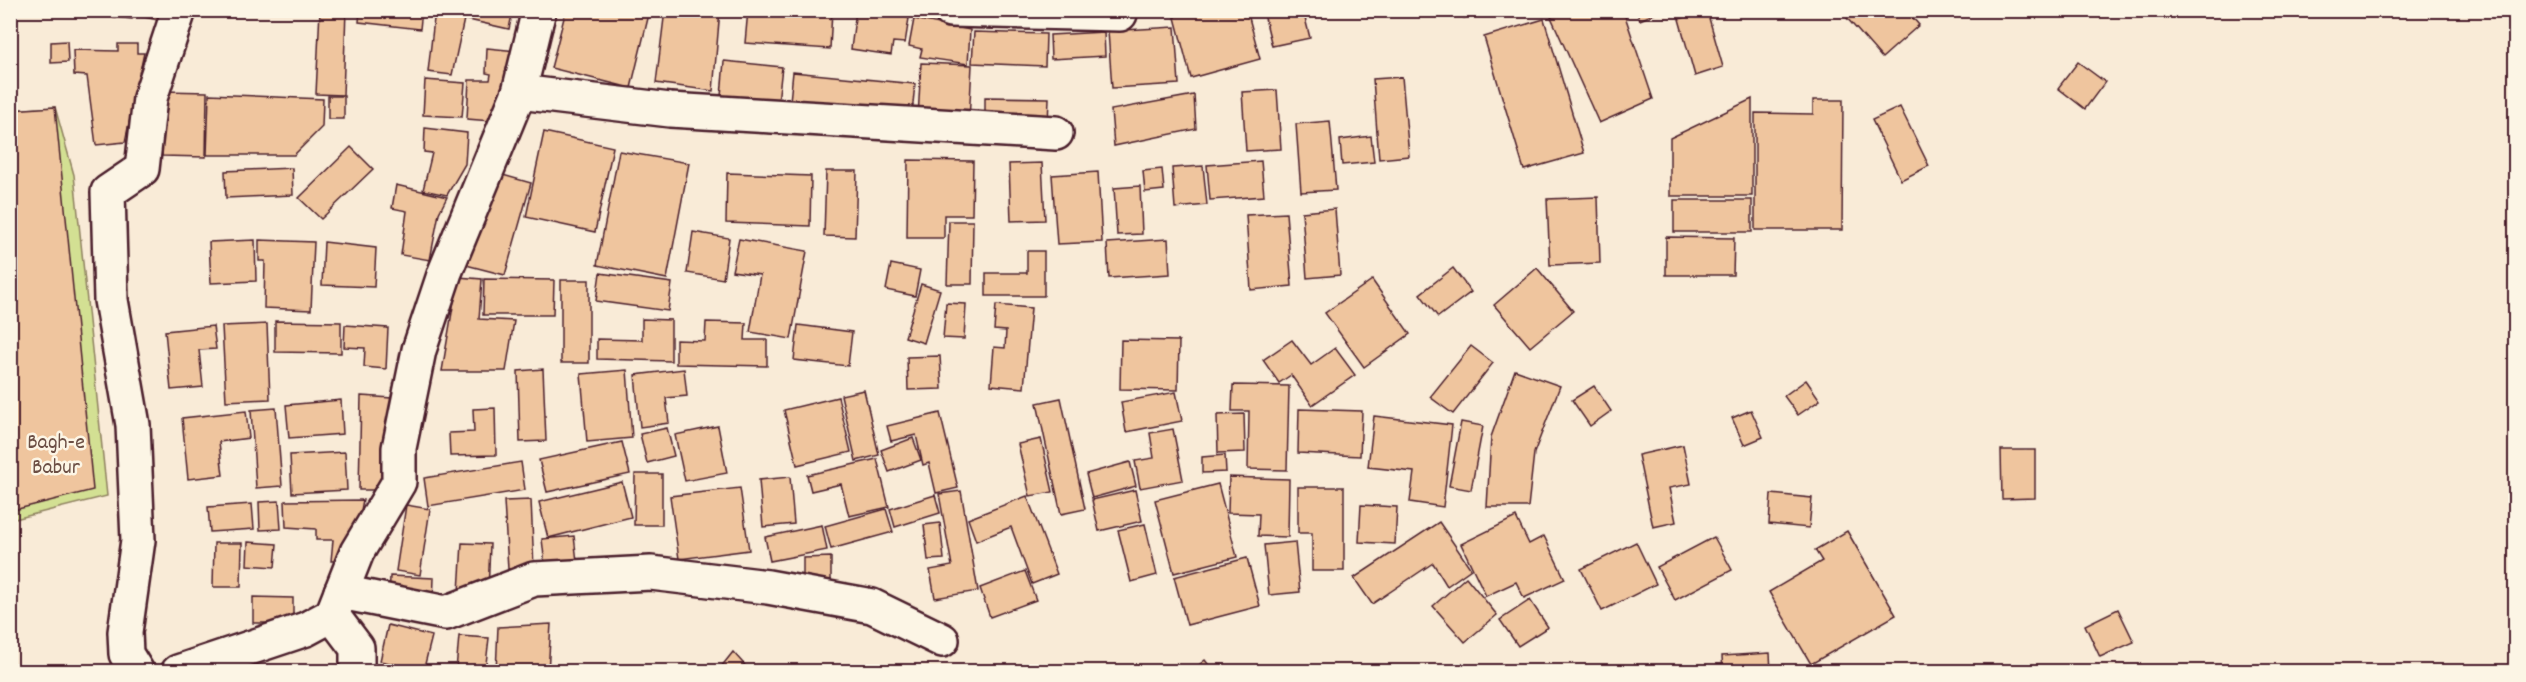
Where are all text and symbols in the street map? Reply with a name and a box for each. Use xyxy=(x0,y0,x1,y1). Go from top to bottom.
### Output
park label: Bagh-e Babur xyxy=(27,428,85,484)

